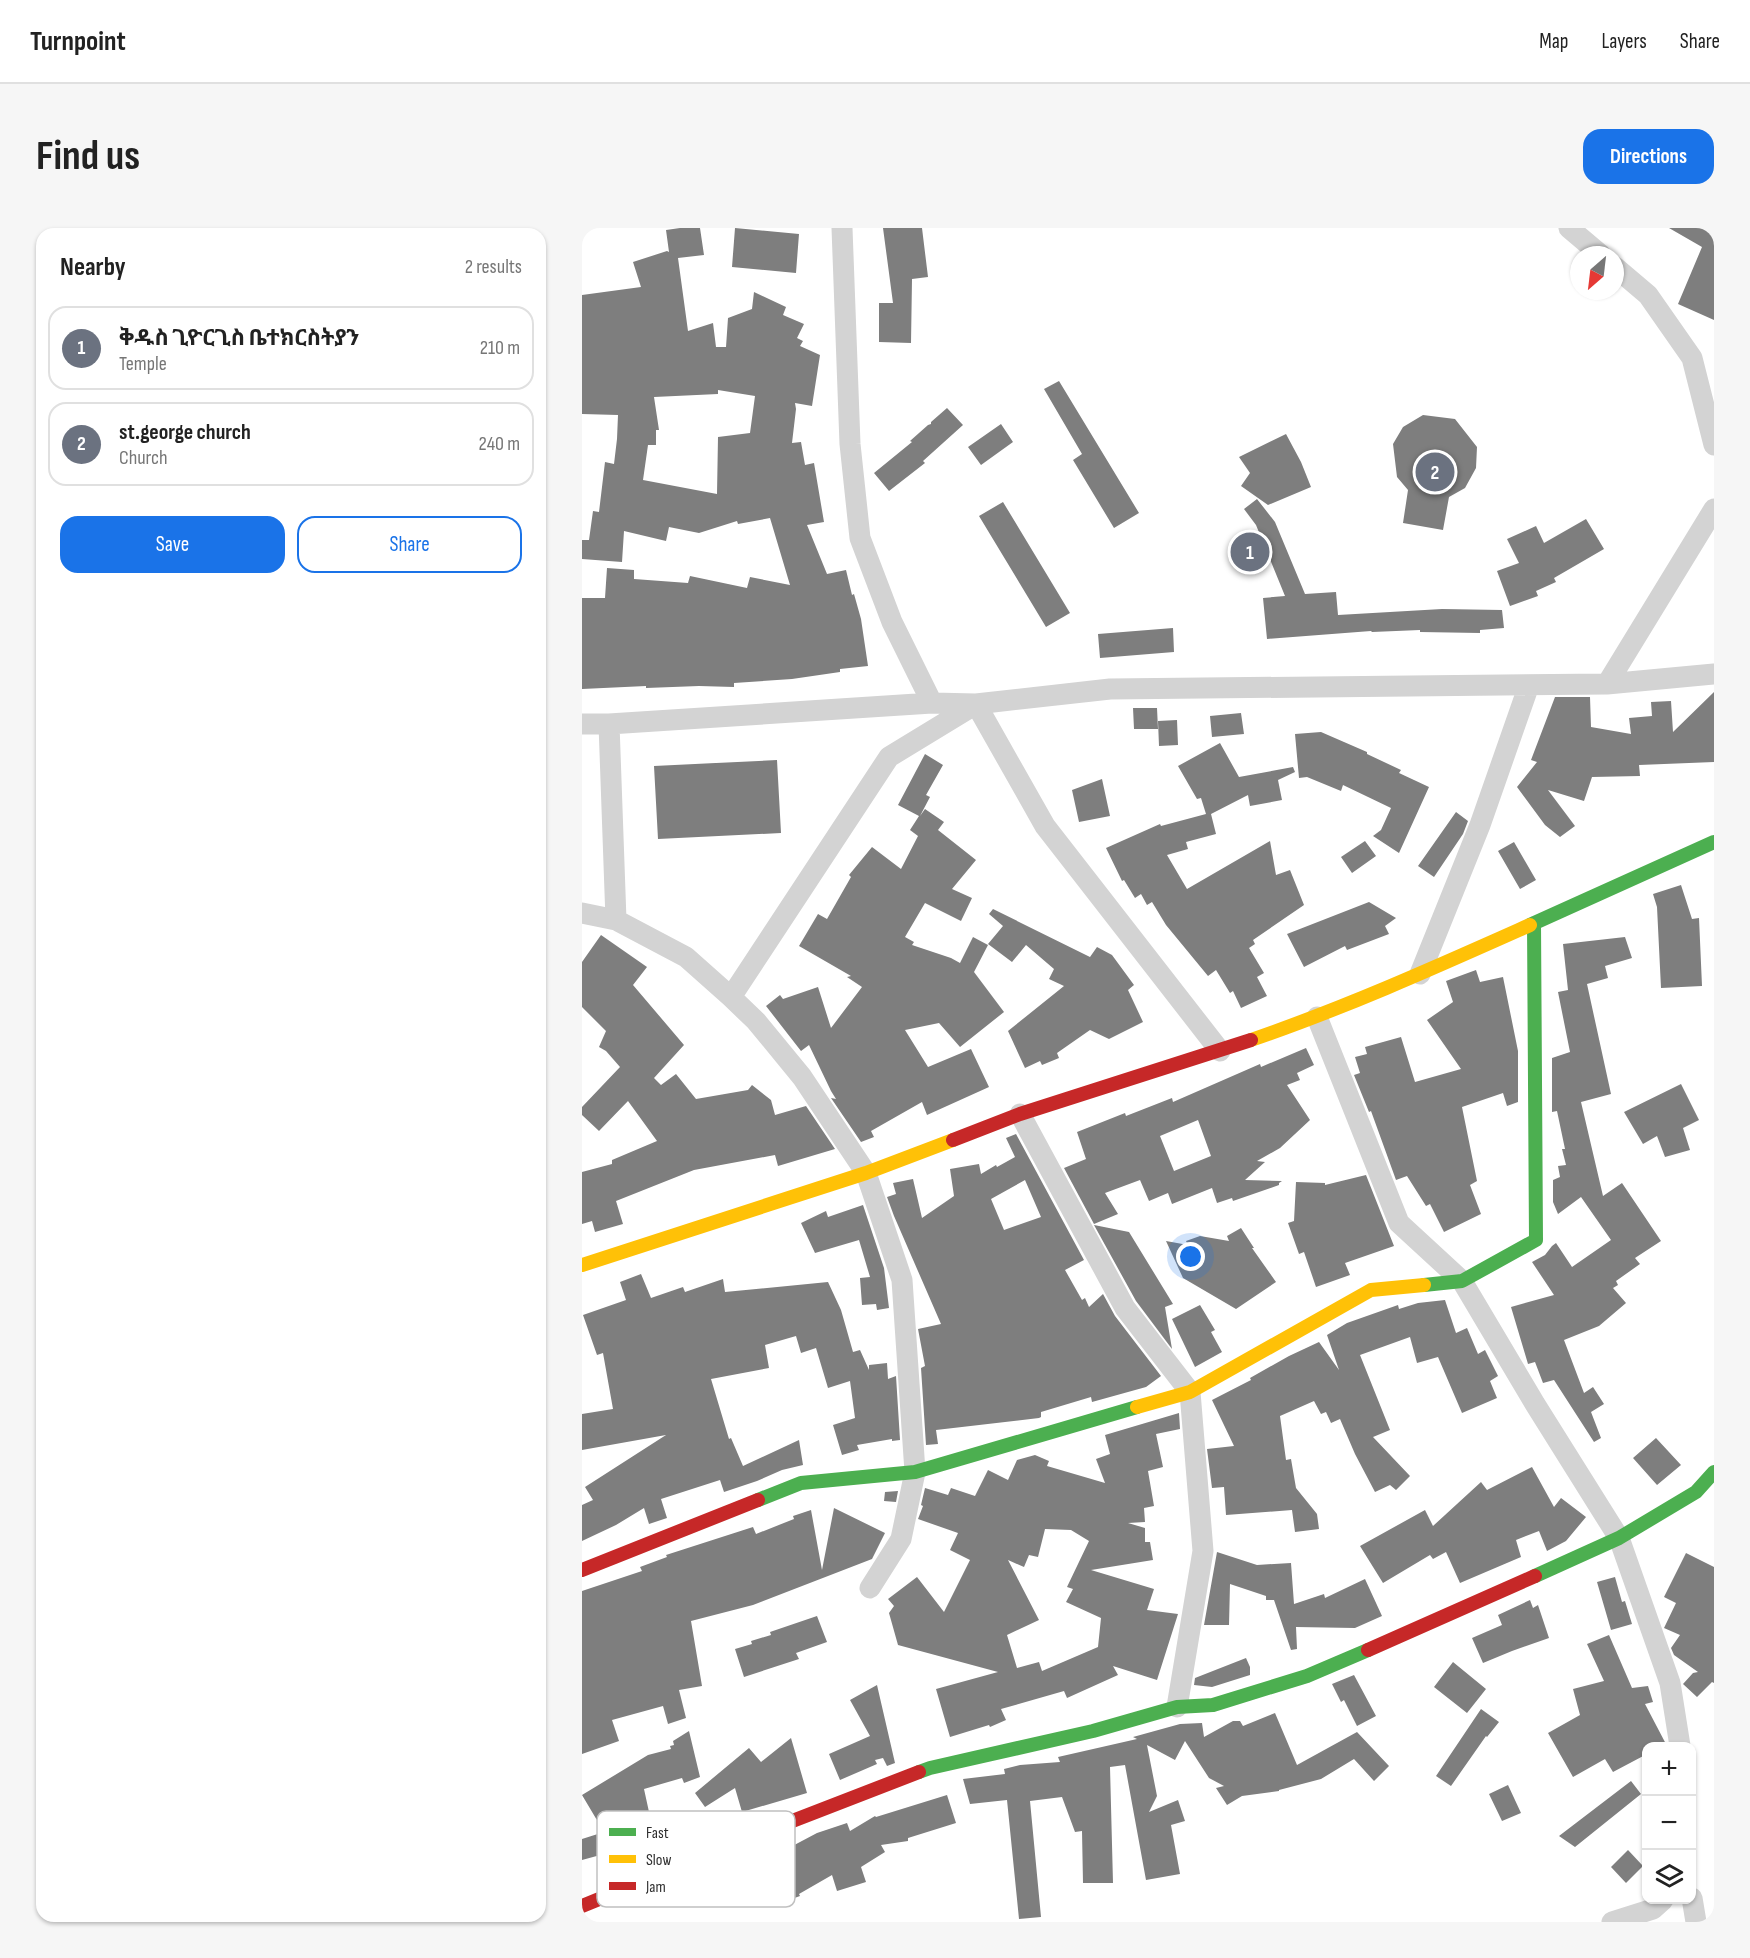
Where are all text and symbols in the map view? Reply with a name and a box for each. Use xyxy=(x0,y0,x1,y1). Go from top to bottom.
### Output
text: Turnpoint xyxy=(30,25,126,58)
text: Map xyxy=(1539,29,1568,54)
text: Layers xyxy=(1601,29,1647,54)
text: Share xyxy=(1680,29,1720,54)
button: Directions xyxy=(1583,129,1714,184)
text: Find us xyxy=(36,131,140,182)
north arrow xyxy=(1570,246,1624,300)
text: Nearby xyxy=(60,252,126,283)
text: 2 results xyxy=(465,255,522,279)
text: ቅዱስ ጊዮርጊስ ቤተክርስትያን xyxy=(119,325,360,352)
text: 1 xyxy=(78,336,85,360)
text: 210 m xyxy=(480,336,520,360)
text: Temple xyxy=(119,352,167,376)
text: st.george church xyxy=(119,419,251,446)
text: 2 xyxy=(77,432,86,456)
text: 240 m xyxy=(479,432,520,456)
text: Church xyxy=(119,446,168,470)
pin: 2 xyxy=(1416,450,1454,494)
button: Save xyxy=(60,516,285,573)
button: Share xyxy=(297,516,522,573)
pin: 1 xyxy=(1230,530,1270,574)
your location xyxy=(1176,1242,1205,1271)
map controls xyxy=(1642,1742,1696,1904)
button: + xyxy=(1642,1742,1696,1796)
button: − xyxy=(1642,1796,1696,1850)
legend xyxy=(597,1811,795,1907)
text: Fast xyxy=(646,1824,669,1843)
button: layers xyxy=(1642,1850,1696,1904)
text: Slow xyxy=(646,1851,671,1870)
text: Jam xyxy=(645,1878,666,1897)

